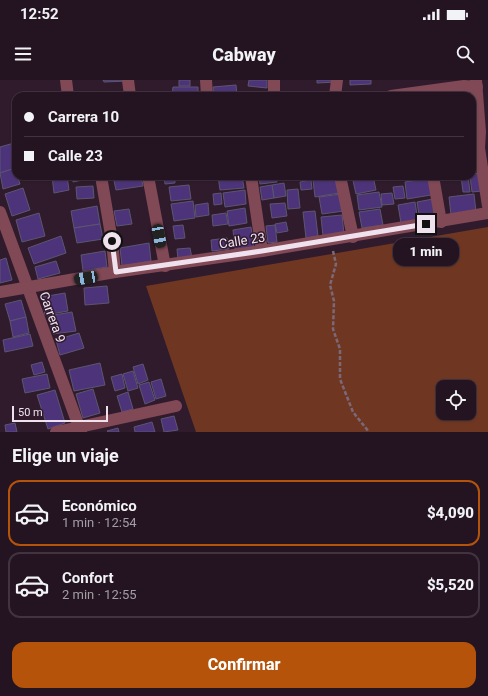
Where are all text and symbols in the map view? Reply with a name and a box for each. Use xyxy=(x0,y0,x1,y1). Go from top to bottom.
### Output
text: 12:52 xyxy=(20,5,59,23)
icon: menu xyxy=(12,43,34,65)
icon: search xyxy=(454,43,476,65)
text: Cabway xyxy=(212,44,276,65)
text: Carrera 10 xyxy=(48,108,119,126)
text: Calle 23 xyxy=(48,147,103,165)
route end xyxy=(417,215,435,233)
car xyxy=(151,223,167,249)
street label: Calle 23 xyxy=(218,229,266,252)
route start xyxy=(103,232,121,250)
callout: 1 min xyxy=(393,238,459,266)
text: 1 min xyxy=(410,244,442,259)
car xyxy=(73,270,99,286)
street label: Carrera 9 xyxy=(36,290,69,345)
map controls xyxy=(436,380,476,420)
button: locate xyxy=(436,380,476,420)
scale bar xyxy=(12,404,108,423)
text: 50 m xyxy=(18,406,43,419)
text: Elige un viaje xyxy=(12,445,119,466)
icon: car xyxy=(14,495,50,531)
text: Económico xyxy=(62,497,137,515)
text: $4,090 xyxy=(427,504,474,522)
text: 1 min · 12:54 xyxy=(62,515,137,530)
icon: car xyxy=(14,567,50,603)
text: Confort xyxy=(62,569,113,587)
text: $5,520 xyxy=(427,576,474,594)
text: 2 min · 12:55 xyxy=(62,587,137,602)
button: Confirmar xyxy=(12,642,476,688)

